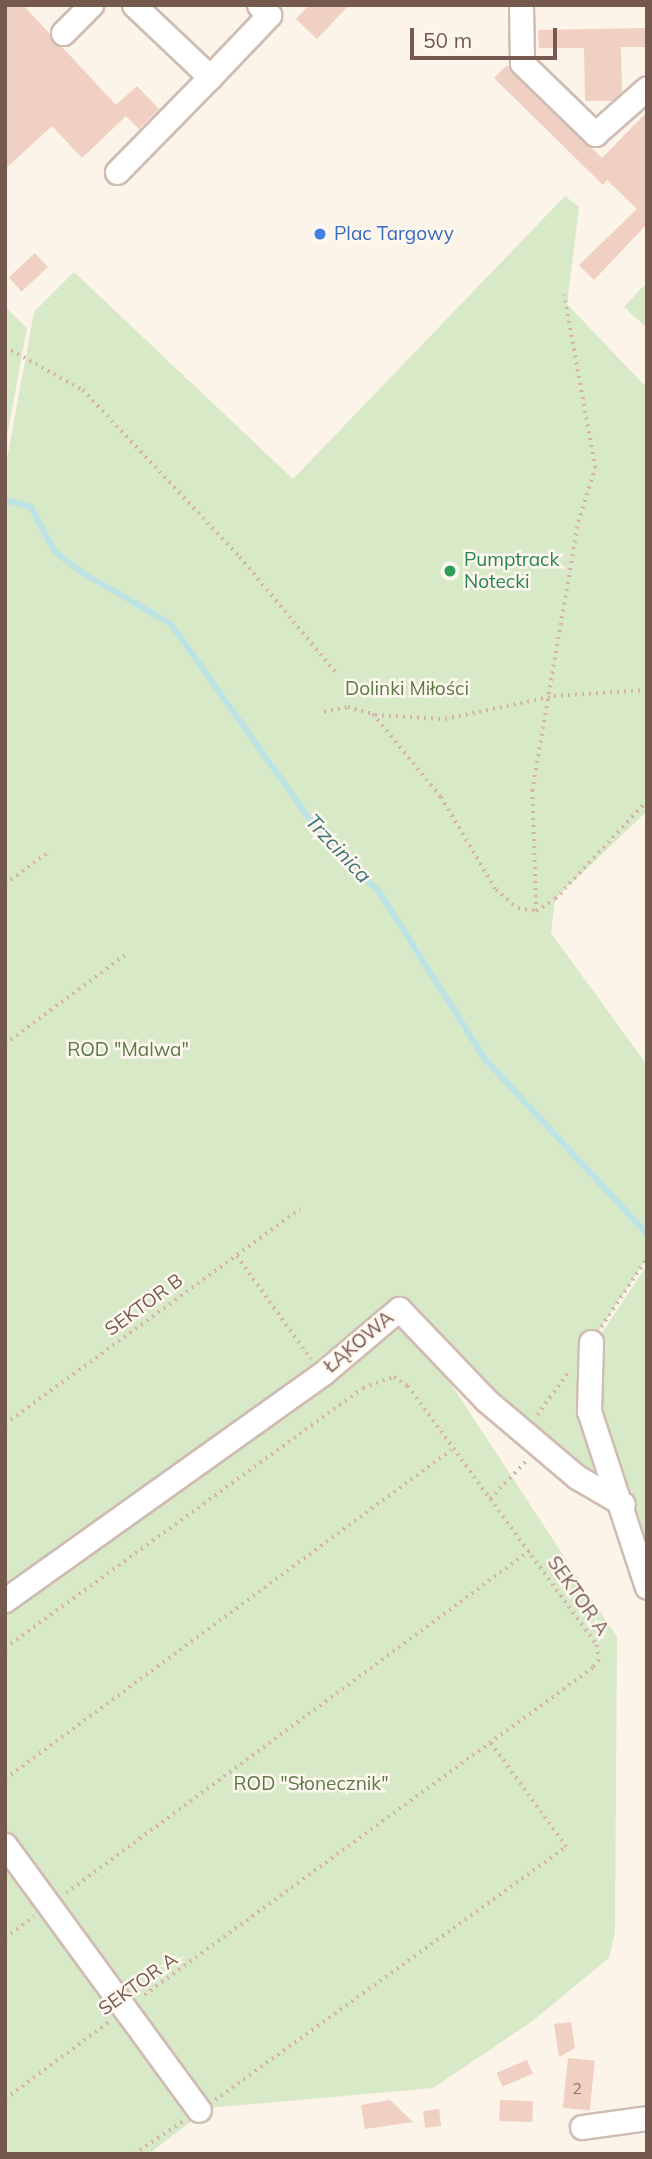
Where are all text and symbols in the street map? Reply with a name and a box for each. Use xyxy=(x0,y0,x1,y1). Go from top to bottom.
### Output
scale bar xyxy=(414,14,561,58)
text: 50 m xyxy=(423,27,472,53)
place label: Plac Targowy xyxy=(334,223,454,245)
marker: Plac Targowy xyxy=(312,226,328,242)
place label: Pumptrack Notecki xyxy=(464,549,559,593)
marker: Pumptrack Notecki xyxy=(442,563,458,579)
park label: Dolinki Miłości xyxy=(345,678,469,700)
water label: Trzcinica xyxy=(301,808,377,888)
park label: ROD "Malwa" xyxy=(67,1039,189,1061)
street label: SEKTOR B xyxy=(101,1269,187,1341)
street label: ŁĄKOWA xyxy=(320,1306,398,1378)
street label: SEKTOR A xyxy=(542,1552,614,1640)
park label: ROD "Słonecznik" xyxy=(233,1773,389,1795)
street label: SEKTOR A xyxy=(94,1948,182,2020)
house number: 2 xyxy=(572,2078,582,2098)

